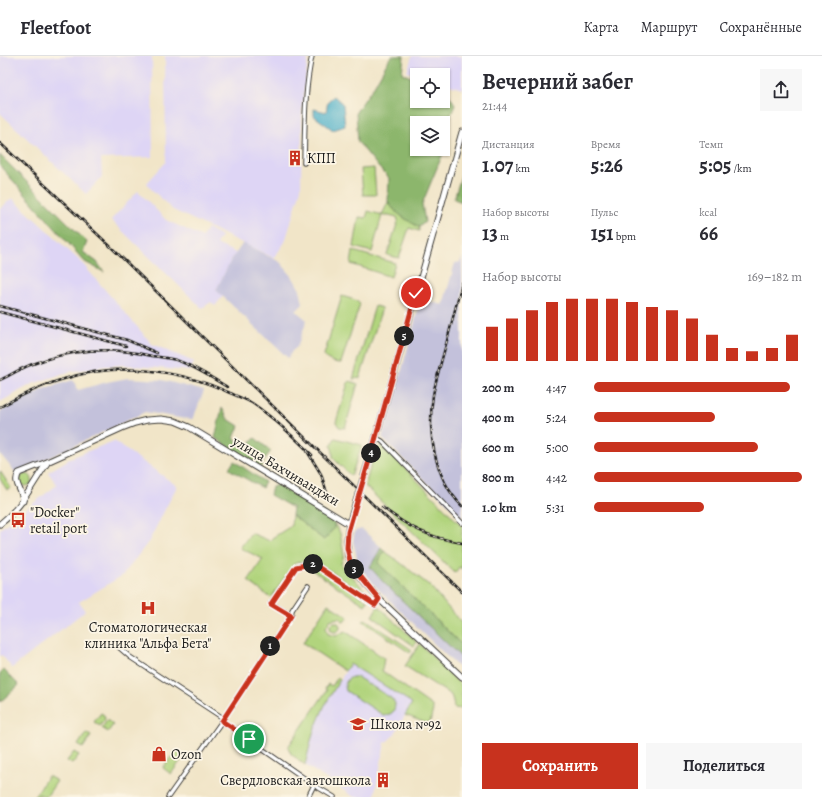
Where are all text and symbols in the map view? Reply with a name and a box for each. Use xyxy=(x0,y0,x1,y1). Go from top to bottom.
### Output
text: Fleetfoot xyxy=(20,15,91,41)
text: Карта xyxy=(584,18,619,37)
text: Маршрут xyxy=(641,18,697,37)
text: Сохранённые xyxy=(719,18,802,37)
text: Вечерний забег xyxy=(482,67,633,97)
map controls xyxy=(410,68,450,156)
button: locate xyxy=(410,68,450,108)
button: share xyxy=(760,69,802,111)
text: 21:44 xyxy=(482,97,508,114)
button: layers xyxy=(410,116,450,156)
text: Дистанция xyxy=(482,137,534,152)
text: Время xyxy=(591,137,621,152)
text: Темп xyxy=(699,137,723,152)
building icon: КПП xyxy=(286,149,304,167)
place label: КПП xyxy=(307,149,336,168)
text: 1.07 xyxy=(482,152,513,179)
text: 5:26 xyxy=(591,152,623,179)
text: 5:05 xyxy=(699,152,731,179)
text: km xyxy=(513,161,530,176)
text: /km xyxy=(731,161,752,176)
text: Набор высоты xyxy=(482,205,549,220)
text: Пульс xyxy=(591,205,618,220)
text: kcal xyxy=(699,205,717,220)
text: 13 xyxy=(482,220,498,247)
text: 151 xyxy=(591,220,614,247)
text: 66 xyxy=(699,220,718,247)
text: m xyxy=(498,229,509,244)
text: bpm xyxy=(614,229,636,244)
text: Набор высоты xyxy=(482,268,562,285)
text: 169–182 m xyxy=(747,268,802,285)
pin xyxy=(399,276,433,310)
icon: check xyxy=(405,282,427,304)
pin: 5 xyxy=(394,326,414,346)
text: 5 xyxy=(402,328,406,343)
text: 200 m xyxy=(482,379,515,396)
text: 4:47 xyxy=(546,379,566,396)
text: 400 m xyxy=(482,409,514,426)
text: 5:24 xyxy=(546,409,567,426)
street label: улица Бахчиванджи xyxy=(228,431,343,511)
text: 600 m xyxy=(482,439,514,456)
text: 5:00 xyxy=(546,439,569,456)
pin: 4 xyxy=(361,443,381,463)
text: 4 xyxy=(368,445,374,460)
text: 800 m xyxy=(482,469,514,486)
text: 4:42 xyxy=(546,469,567,486)
text: 1.0 km xyxy=(482,499,517,516)
text: 5:31 xyxy=(546,499,565,516)
place label: "Docker" retail port xyxy=(30,503,87,538)
bus stop icon: "Docker" retail port xyxy=(9,511,27,529)
pin: 2 xyxy=(303,554,323,574)
text: 2 xyxy=(310,556,316,571)
pin: 3 xyxy=(344,559,364,579)
text: 3 xyxy=(352,561,356,576)
hospital icon: Стоматологическая клиника "Альфа Бета" xyxy=(139,599,157,617)
place label: Стоматологическая клиника "Альфа Бета" xyxy=(85,618,211,653)
pin: 1 xyxy=(260,636,280,656)
text: 1 xyxy=(268,638,272,653)
school or university icon: Школа №92 xyxy=(349,715,367,733)
place label: Школа №92 xyxy=(370,715,442,734)
pin xyxy=(232,722,266,756)
icon: arrive xyxy=(238,728,260,750)
button: Сохранить xyxy=(482,743,638,789)
button: Поделиться xyxy=(646,743,802,789)
shop icon: Ozon xyxy=(150,745,168,763)
place label: Ozon xyxy=(171,745,202,764)
place label: Свердловская автошкола xyxy=(220,771,372,790)
building icon: Свердловская автошкола xyxy=(374,771,392,789)

